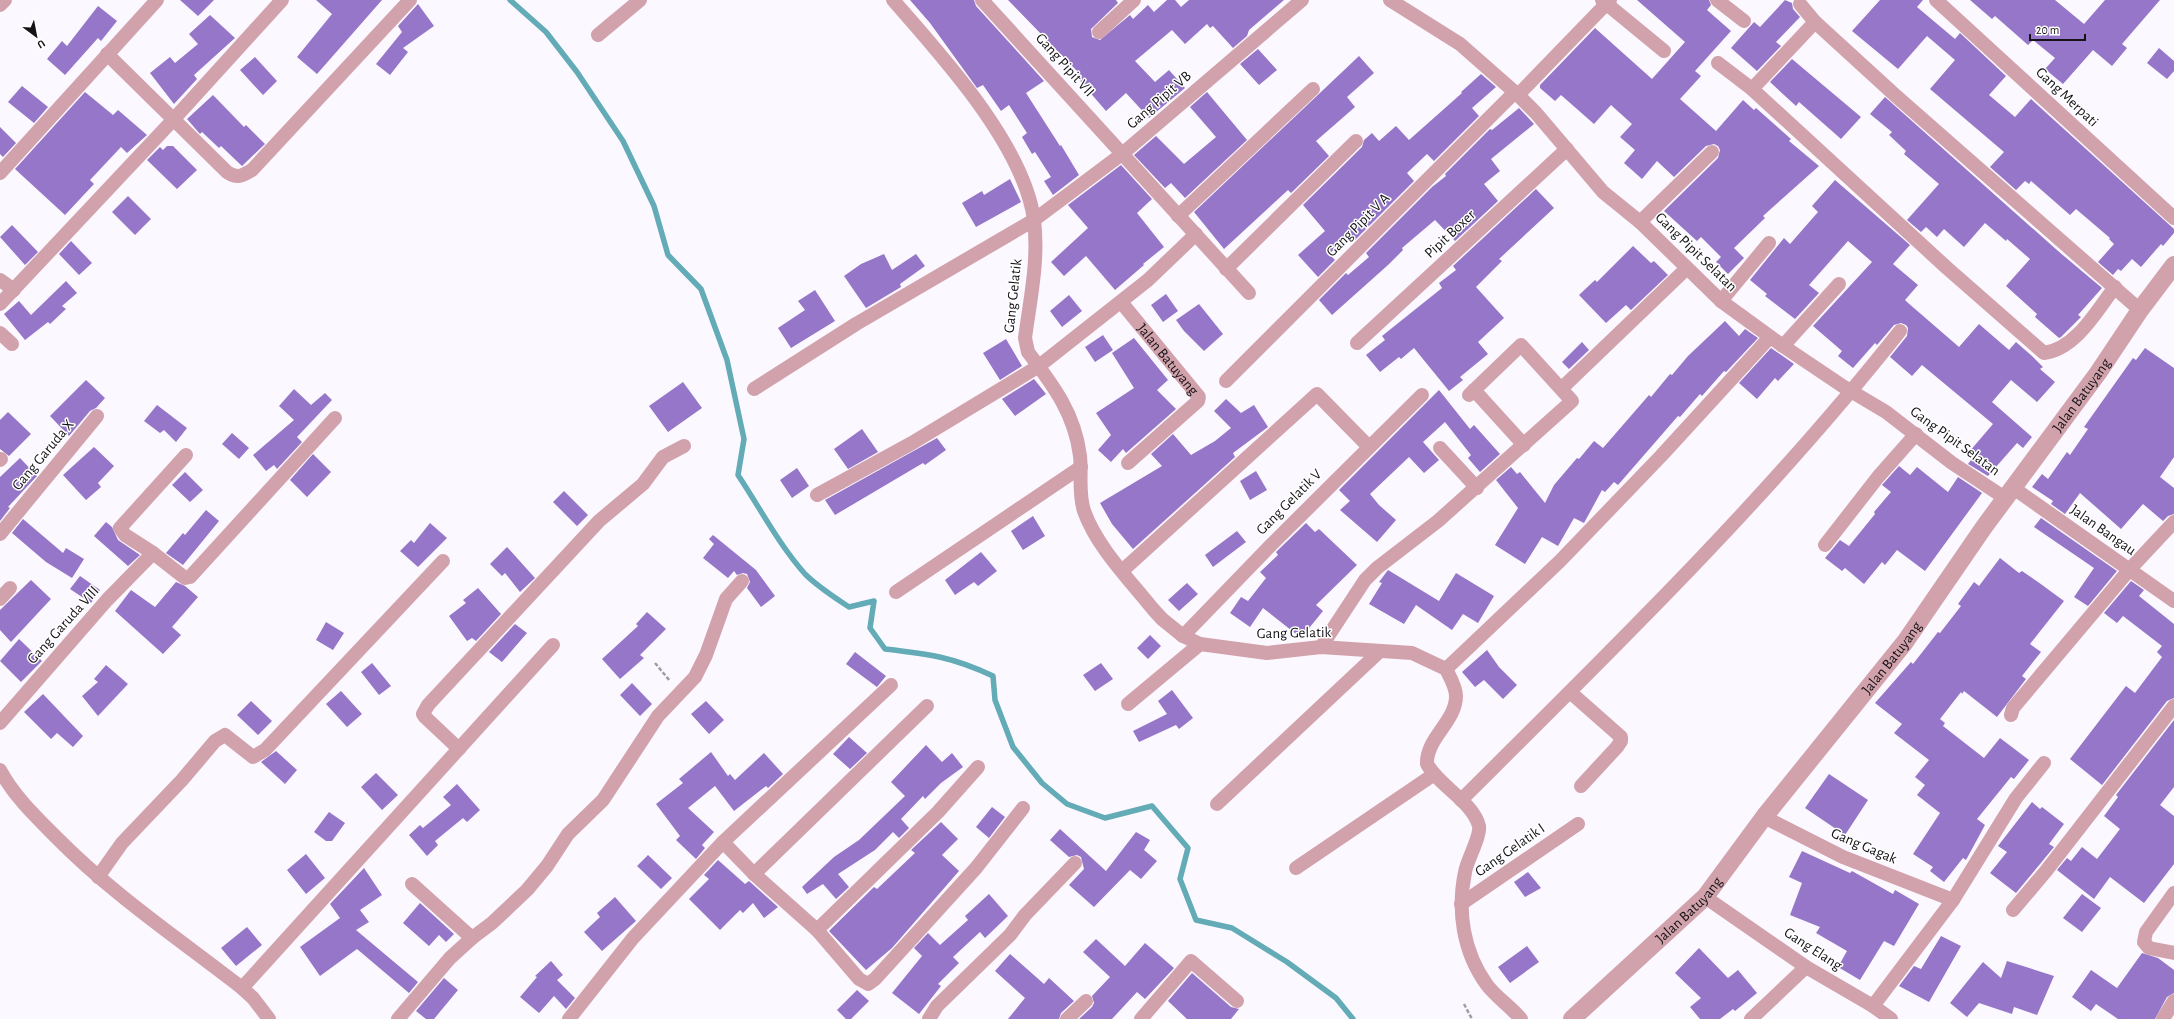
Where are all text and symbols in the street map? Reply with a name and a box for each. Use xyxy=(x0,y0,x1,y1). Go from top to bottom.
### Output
north arrow xyxy=(16,16,56,56)
scale bar xyxy=(2030,16,2085,42)
text: 20 m xyxy=(2036,24,2059,36)
street label: Gang Pipit VII xyxy=(1033,30,1097,100)
text: U xyxy=(35,38,47,51)
street label: Gang Merpati xyxy=(2033,64,2101,130)
street label: Gang Pipit VB xyxy=(1124,68,1194,132)
street label: Gang Pipit V A xyxy=(1323,190,1393,260)
street label: Pipit Boxer xyxy=(1422,207,1478,261)
street label: Gang Pipit Selatan xyxy=(1652,210,1740,294)
street label: Gang Gelatik xyxy=(1002,258,1024,334)
street label: Jalan Batuyang xyxy=(1134,321,1202,398)
street label: Jalan Batuyang xyxy=(2049,355,2113,435)
street label: Gang Pipit Selatan xyxy=(1907,404,2003,478)
street label: Gang Garuda X xyxy=(9,417,77,493)
street label: Gang Gelatik V xyxy=(1253,466,1325,538)
street label: Jalan Bangau xyxy=(2067,502,2139,558)
street label: Gang Garuda VIII xyxy=(24,583,102,667)
street label: Jalan Batuyang xyxy=(1859,618,1925,697)
street label: Gang Gelatik xyxy=(1257,625,1332,641)
street label: Gang Gelatik I xyxy=(1472,821,1548,879)
street label: Gang Gagak xyxy=(1829,825,1899,867)
street label: Jalan Batuyang xyxy=(1653,873,1725,946)
street label: Gang Elang xyxy=(1781,925,1845,974)

